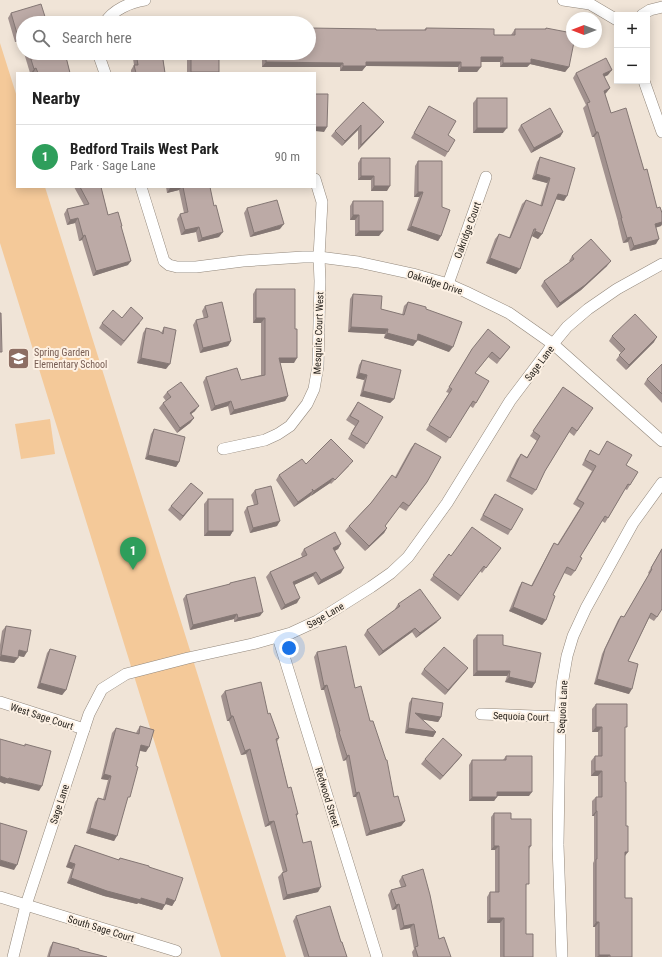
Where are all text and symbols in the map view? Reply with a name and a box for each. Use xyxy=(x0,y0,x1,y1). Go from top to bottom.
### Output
north arrow xyxy=(566,12,602,48)
map controls xyxy=(614,12,650,84)
button: + xyxy=(614,12,650,48)
search box xyxy=(16,16,316,60)
icon: search xyxy=(30,27,52,49)
text: Search here xyxy=(62,29,132,47)
button: − xyxy=(614,48,650,84)
text: Nearby xyxy=(32,88,80,108)
text: Bedford Trails West Park xyxy=(70,140,219,158)
text: 1 xyxy=(42,149,48,164)
text: 90 m xyxy=(274,149,300,164)
text: Park · Sage Lane xyxy=(70,158,156,173)
street label: Oakridge Court xyxy=(452,200,483,260)
street label: Oakridge Drive xyxy=(406,268,464,297)
street label: Mesquite Court West xyxy=(312,292,325,374)
street label: Sage Lane xyxy=(523,343,556,383)
school or university icon: Spring Garden Elementary School xyxy=(5,345,31,371)
place label: Spring Garden Elementary School xyxy=(34,347,107,370)
pin: 1 xyxy=(120,537,146,570)
street label: Sage Lane xyxy=(305,600,346,630)
your location xyxy=(279,638,299,658)
street label: Sequoia Lane xyxy=(556,680,569,734)
street label: West Sage Court xyxy=(9,701,75,732)
street label: Sequoia Court xyxy=(493,710,549,723)
street label: Redwood Street xyxy=(313,766,342,829)
street label: Sage Lane xyxy=(48,783,71,825)
street label: South Sage Court xyxy=(66,913,135,944)

